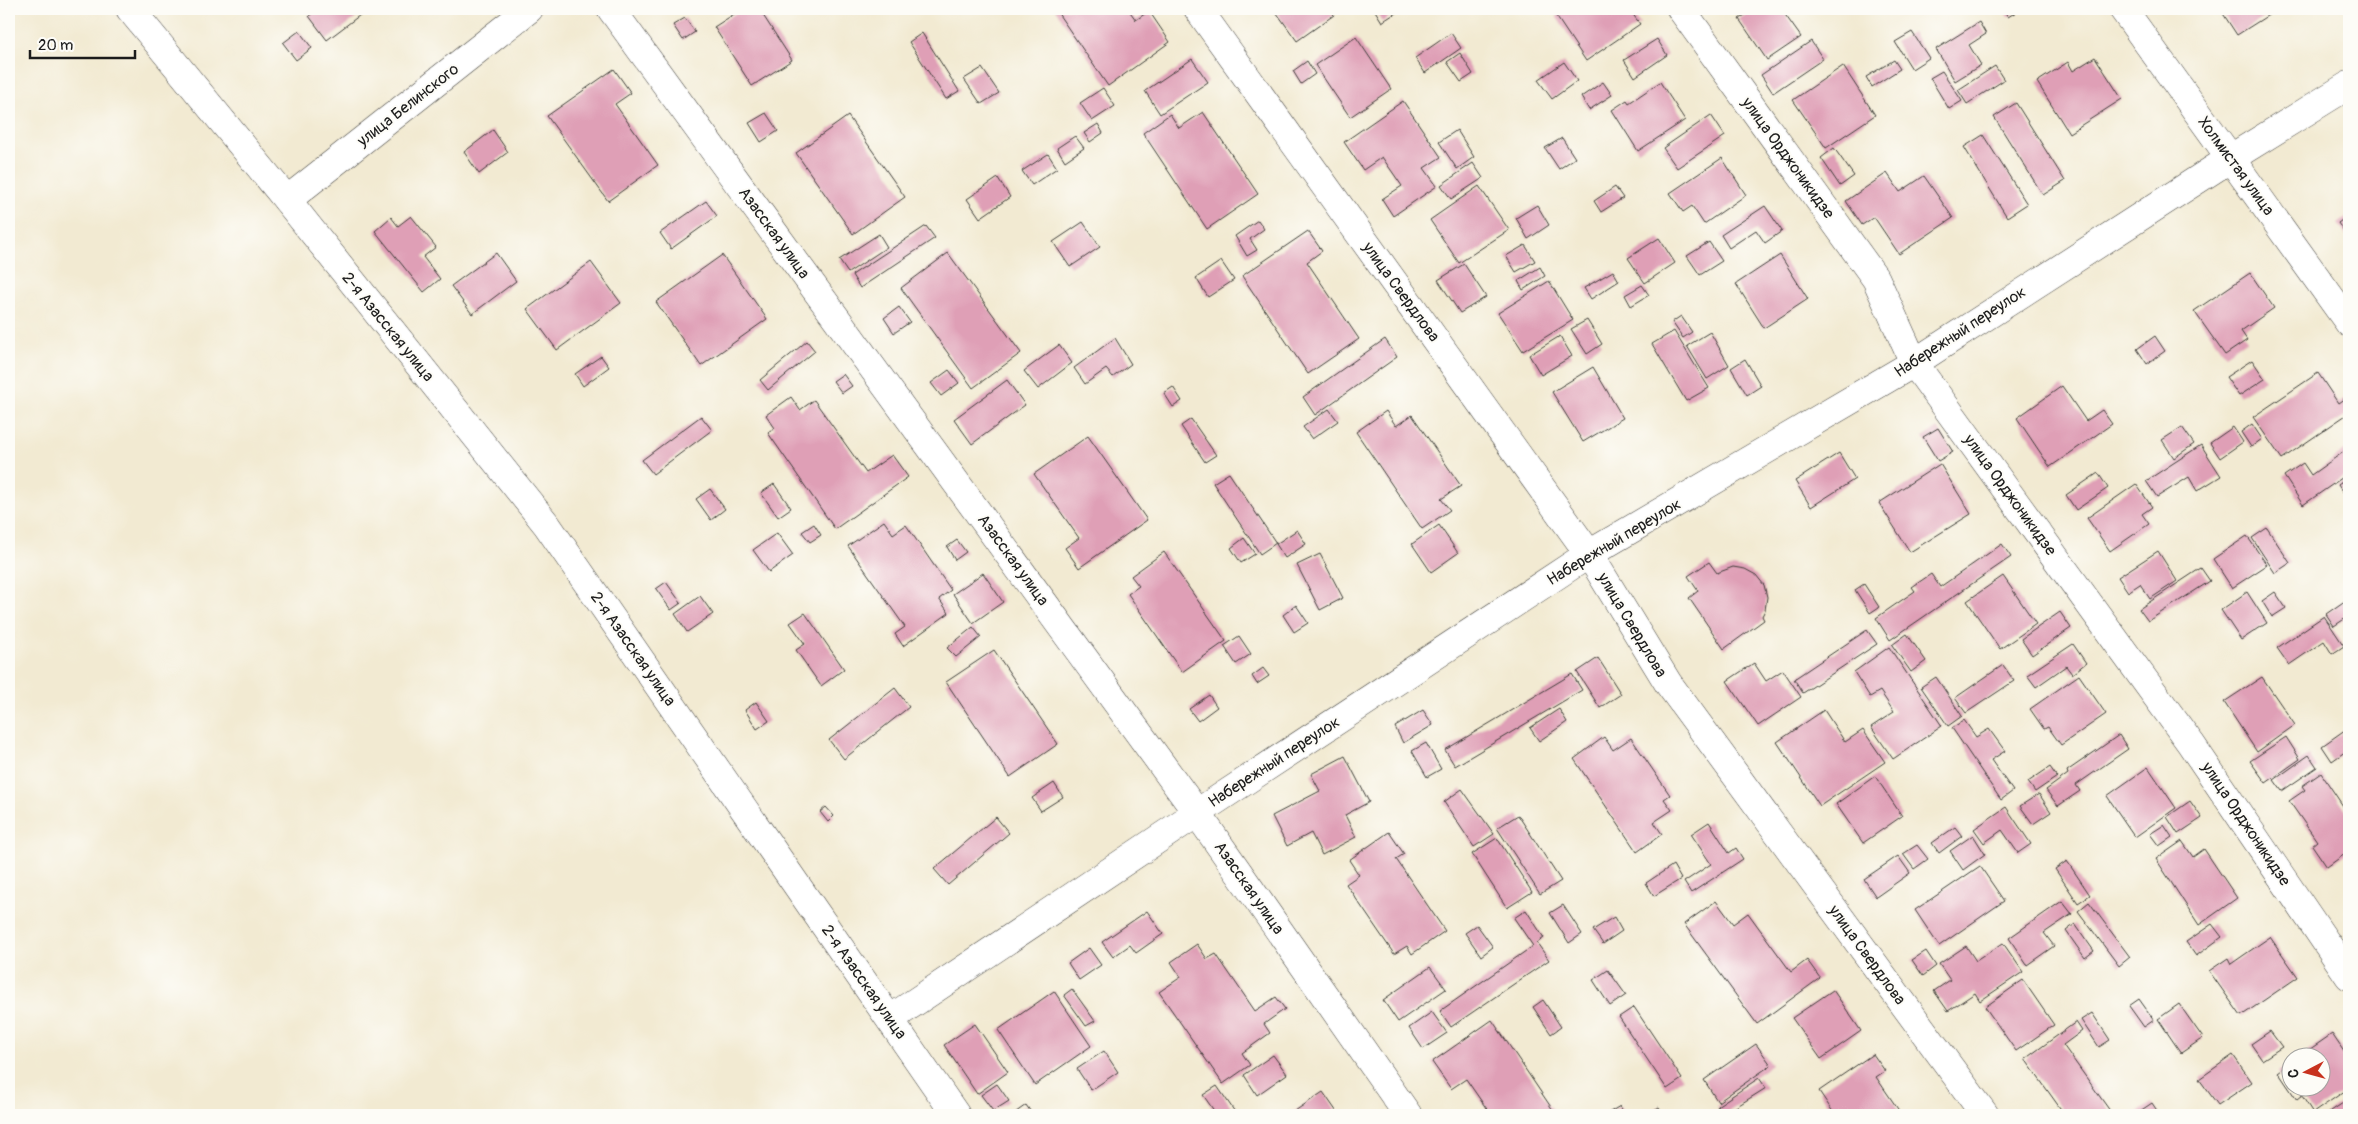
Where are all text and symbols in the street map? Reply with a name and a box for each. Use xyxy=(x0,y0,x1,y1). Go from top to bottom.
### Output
scale bar xyxy=(30,28,135,60)
text: 20 m xyxy=(38,36,73,55)
street label: улица Белинского xyxy=(352,59,463,151)
street label: улица Орджоникидзе xyxy=(1737,93,1839,223)
street label: Холмистая улица xyxy=(2193,113,2279,219)
street label: Азасская улица xyxy=(734,183,814,283)
street label: улица Свердлова xyxy=(1358,237,1444,346)
street label: 2-я Азасская улица xyxy=(338,268,438,386)
street label: Набережный переулок xyxy=(1890,282,2030,382)
street label: улица Орджоникидзе xyxy=(1959,430,2061,560)
street label: Набережный переулок xyxy=(1543,494,1685,590)
street label: Азасская улица xyxy=(973,510,1053,610)
street label: улица Свердлова xyxy=(1592,568,1671,681)
street label: 2-я Азасская улица xyxy=(586,588,680,710)
street label: Набережный переулок xyxy=(1204,712,1344,812)
street label: улица Орджоникидзе xyxy=(2197,757,2295,890)
street label: Азасская улица xyxy=(1210,838,1288,938)
street label: улица Свердлова xyxy=(1824,900,1910,1009)
street label: 2-я Азасская улица xyxy=(817,921,911,1043)
north arrow xyxy=(2280,1046,2330,1096)
text: С xyxy=(2285,1068,2302,1078)

